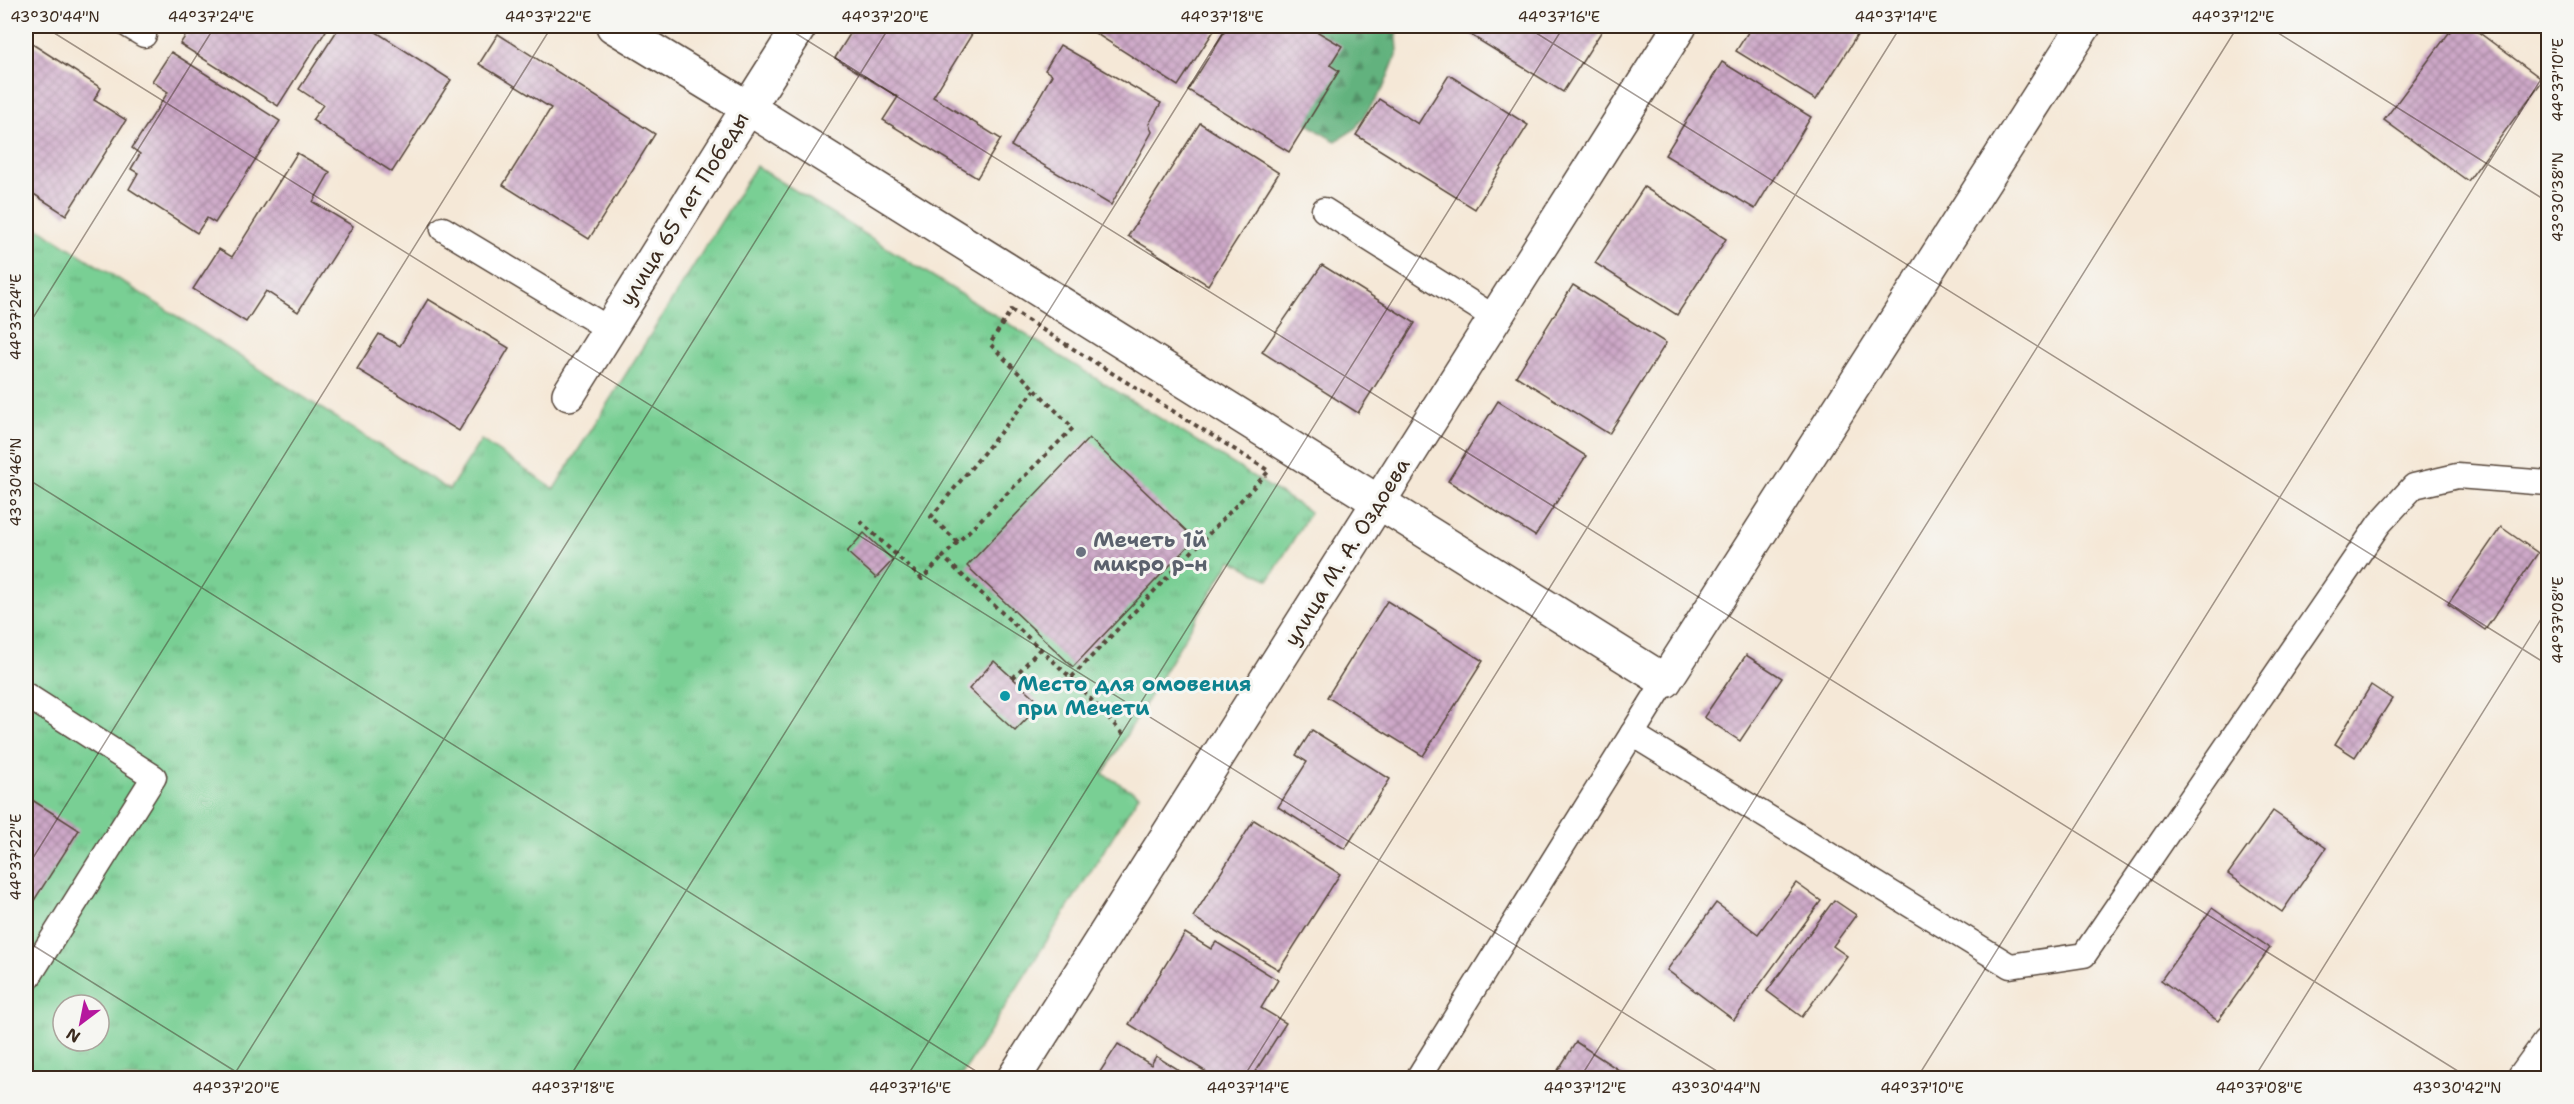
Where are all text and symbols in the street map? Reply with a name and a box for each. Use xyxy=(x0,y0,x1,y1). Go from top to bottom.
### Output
text: 43°30'44"N xyxy=(10,7,100,27)
text: 44°37'24"E xyxy=(168,7,254,27)
text: 44°37'22"E xyxy=(505,7,591,27)
text: 44°37'20"E xyxy=(841,7,929,27)
text: 44°37'18"E xyxy=(1180,7,1264,27)
text: 44°37'16"E xyxy=(1518,7,1600,27)
text: 44°37'14"E xyxy=(1855,7,1938,27)
text: 44°37'12"E xyxy=(2192,7,2274,27)
text: 44°37'10"E xyxy=(2548,38,2568,122)
street label: улица 65 лет Победы xyxy=(613,107,755,311)
text: 43°30'38"N xyxy=(2548,152,2568,242)
text: 44°37'24"E xyxy=(6,274,26,360)
text: 43°30'46"N xyxy=(6,438,26,526)
street label: улица М. А. Оздоева xyxy=(1278,453,1416,651)
place label: Мечеть 1й микро р-н xyxy=(1093,526,1208,578)
marker: Мечеть 1й микро р-н xyxy=(1074,545,1088,559)
text: 44°37'08"E xyxy=(2548,576,2568,664)
place label: Место для омовения при Мечети xyxy=(1017,670,1251,722)
marker: Место для омовения при Мечети xyxy=(998,689,1012,703)
text: 44°37'22"E xyxy=(6,814,26,900)
north arrow xyxy=(51,993,111,1053)
text: N xyxy=(62,1023,84,1048)
text: 44°37'20"E xyxy=(192,1078,280,1098)
text: 44°37'18"E xyxy=(531,1078,615,1098)
text: 44°37'16"E xyxy=(869,1078,951,1098)
text: 44°37'14"E xyxy=(1207,1078,1290,1098)
text: 44°37'12"E xyxy=(1544,1078,1626,1098)
text: 43°30'44"N xyxy=(1671,1078,1761,1098)
text: 44°37'10"E xyxy=(1880,1078,1964,1098)
text: 44°37'08"E xyxy=(2215,1078,2303,1098)
text: 43°30'42"N xyxy=(2413,1078,2501,1098)

